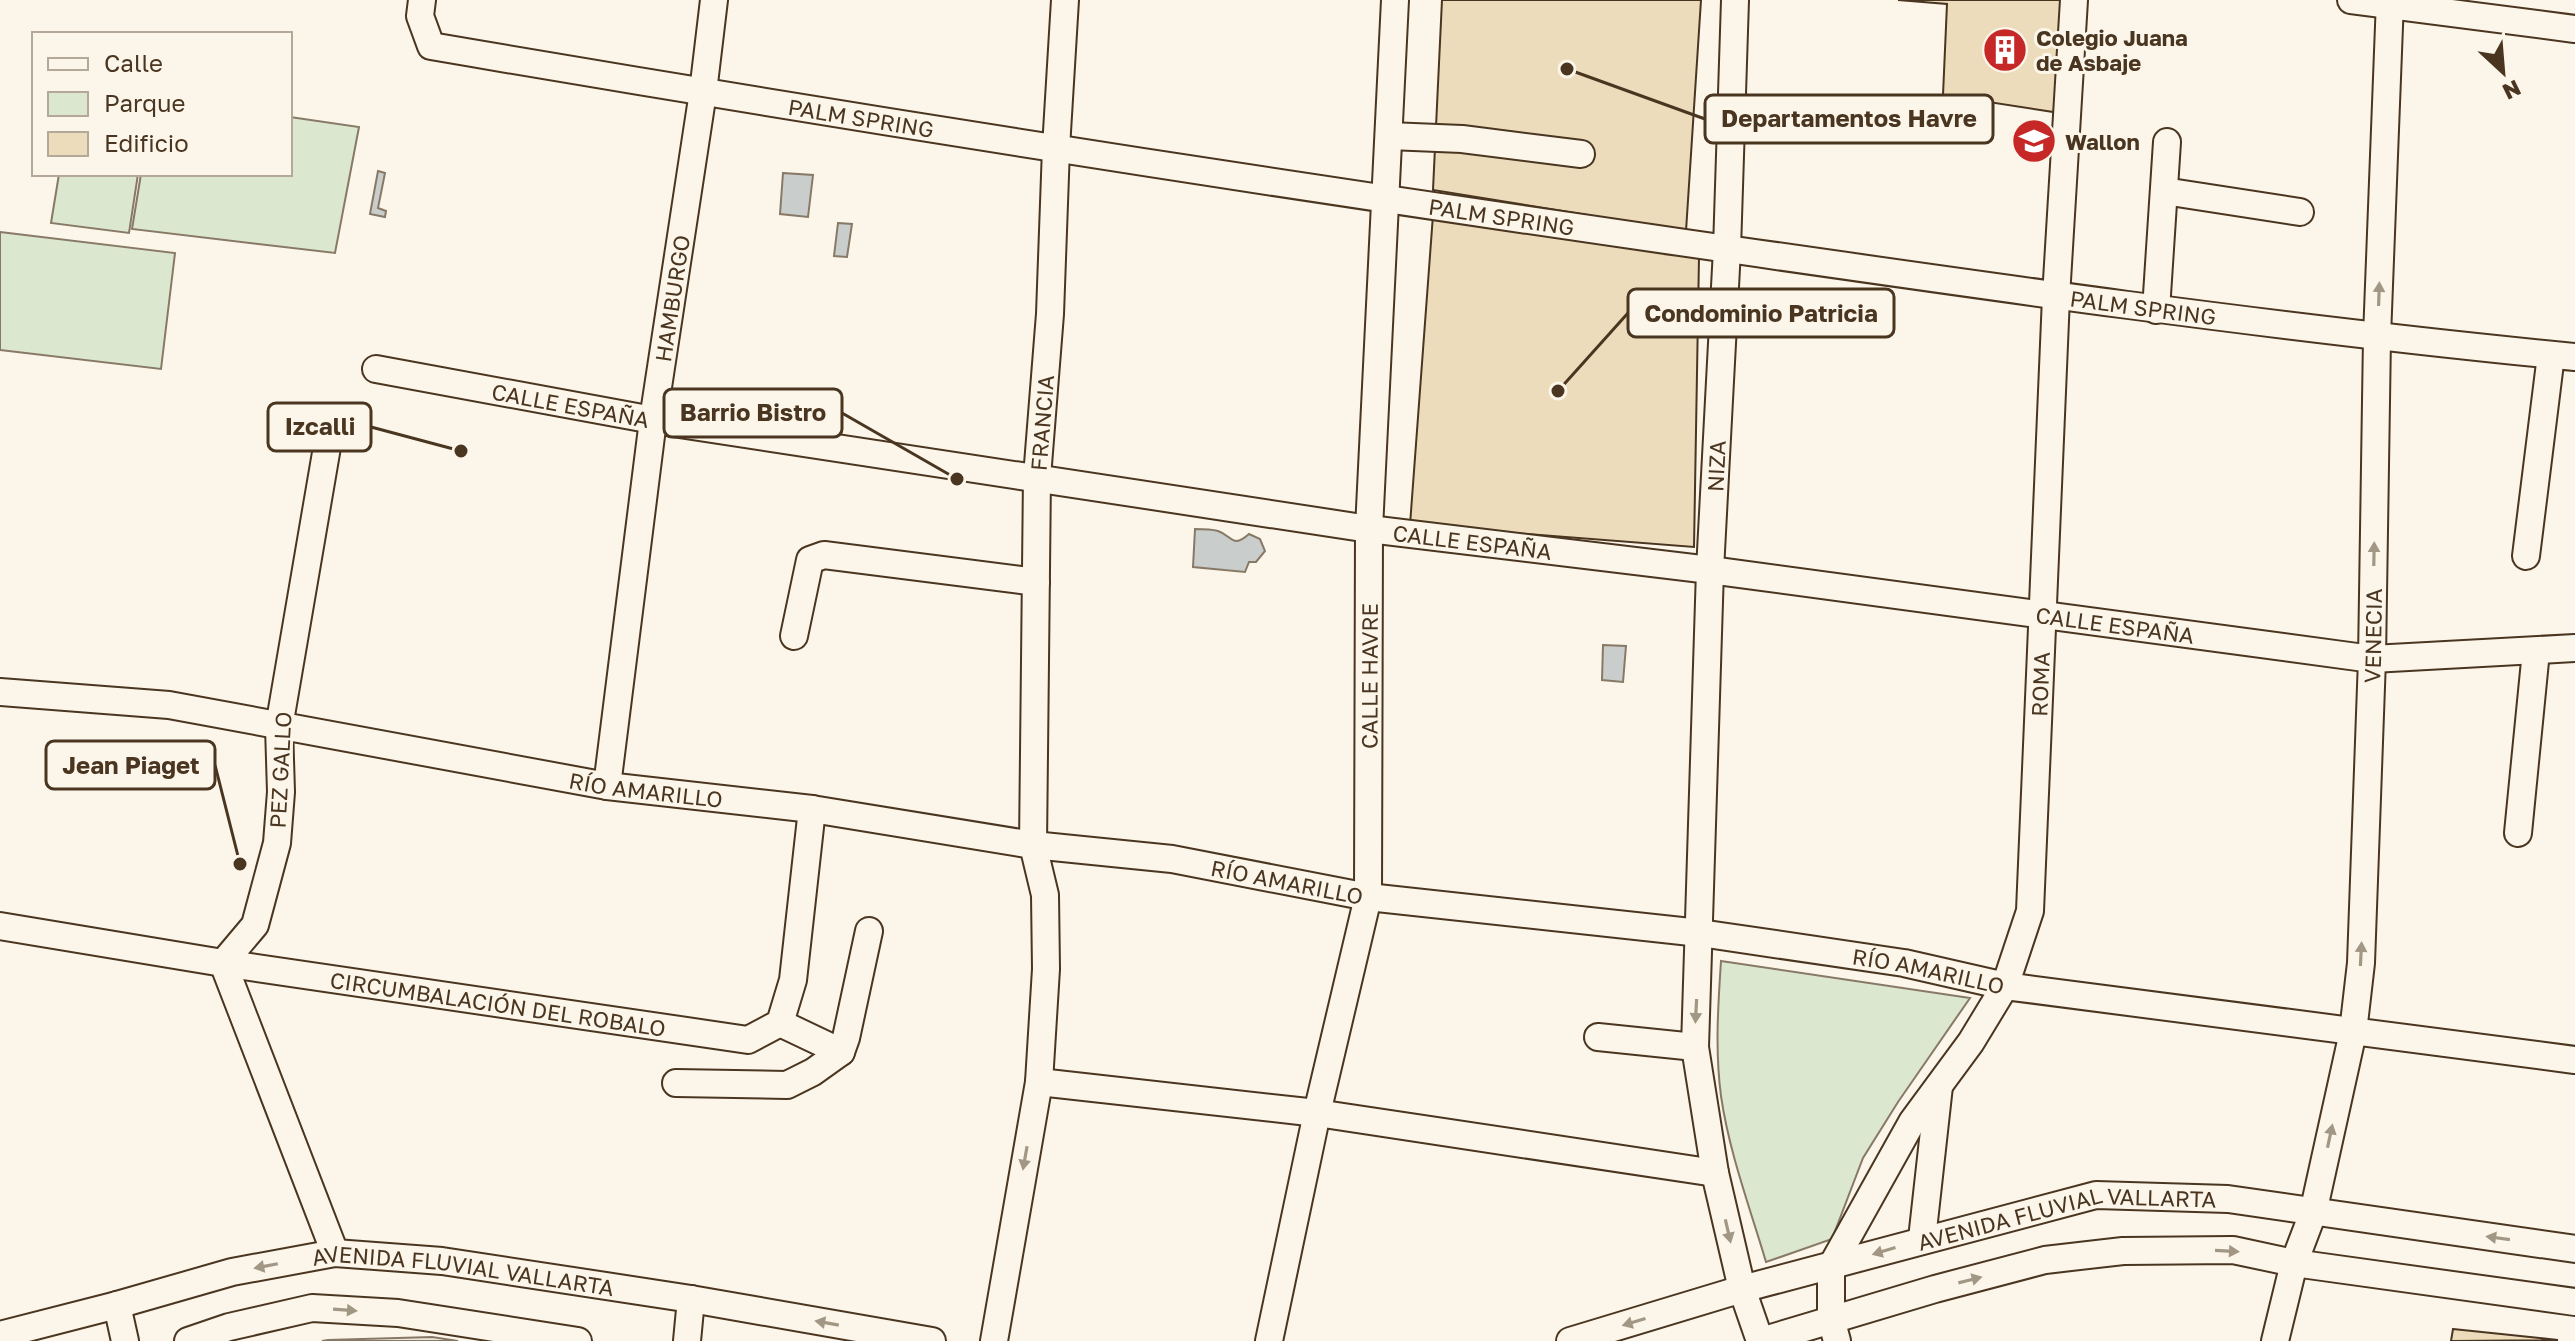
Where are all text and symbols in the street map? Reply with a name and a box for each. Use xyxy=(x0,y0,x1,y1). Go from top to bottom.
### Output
place label: Colegio Juana de Asbaje xyxy=(2036,24,2188,76)
building icon: Colegio Juana de Asbaje xyxy=(1981,26,2029,74)
legend xyxy=(32,32,292,176)
north arrow xyxy=(2463,32,2543,112)
text: Calle xyxy=(104,48,163,77)
text: N xyxy=(2499,75,2525,106)
text: Parque xyxy=(104,88,185,117)
street label: PALM SPRING xyxy=(786,92,936,142)
callout: Departamentos Havre xyxy=(1705,95,1993,143)
text: Departamentos Havre xyxy=(1721,103,1977,132)
school or university icon: Wallon xyxy=(2010,117,2058,165)
text: Edificio xyxy=(104,128,189,157)
place label: Wallon xyxy=(2065,128,2140,155)
street label: PALM SPRING xyxy=(1427,192,1576,240)
street label: HAMBURGO xyxy=(649,233,695,364)
one-way arrow xyxy=(2372,281,2385,306)
street label: PALM SPRING xyxy=(2068,284,2218,330)
callout: Condominio Patricia xyxy=(1628,289,1894,337)
text: Condominio Patricia xyxy=(1644,298,1878,327)
street label: FRANCIA xyxy=(1024,373,1059,472)
street label: CALLE ESPAÑA xyxy=(490,377,652,433)
callout: Barrio Bistro xyxy=(664,389,842,437)
text: Barrio Bistro xyxy=(680,397,826,426)
callout: Izcalli xyxy=(268,403,371,451)
text: Izcalli xyxy=(285,411,355,440)
street label: NIZA xyxy=(1701,439,1731,492)
street label: CALLE ESPAÑA xyxy=(1391,518,1553,564)
one-way arrow xyxy=(2367,541,2380,566)
street label: VENECIA xyxy=(2358,588,2387,684)
street label: CALLE ESPAÑA xyxy=(2034,600,2196,649)
street label: CALLE HAVRE xyxy=(1355,603,1382,749)
street label: ROMA xyxy=(2025,651,2054,717)
street label: PEZ GALLO xyxy=(263,711,297,829)
callout: Jean Piaget xyxy=(46,741,215,789)
text: Jean Piaget xyxy=(62,750,200,779)
street label: RÍO AMARILLO xyxy=(567,766,724,812)
street label: RÍO AMARILLO xyxy=(1209,853,1365,909)
one-way arrow xyxy=(2355,941,2368,966)
street label: RÍO AMARILLO xyxy=(1851,942,2007,999)
street label: CIRCUMBALACIÓN DEL ROBALO xyxy=(328,965,668,1041)
one-way arrow xyxy=(1690,999,1703,1024)
one-way arrow xyxy=(2324,1124,2337,1149)
one-way arrow xyxy=(1019,1146,1031,1171)
street label: AVENIDA FLUVIAL VALLARTA xyxy=(1914,1180,2217,1255)
one-way arrow xyxy=(1722,1219,1735,1244)
one-way arrow xyxy=(2485,1231,2510,1244)
street label: AVENIDA FLUVIAL VALLARTA xyxy=(309,1239,616,1301)
one-way arrow xyxy=(1872,1245,1896,1258)
one-way arrow xyxy=(2215,1245,2240,1258)
one-way arrow xyxy=(253,1260,278,1272)
one-way arrow xyxy=(1957,1273,1982,1285)
one-way arrow xyxy=(333,1304,358,1317)
one-way arrow xyxy=(814,1316,839,1328)
one-way arrow xyxy=(1622,1316,1646,1329)

